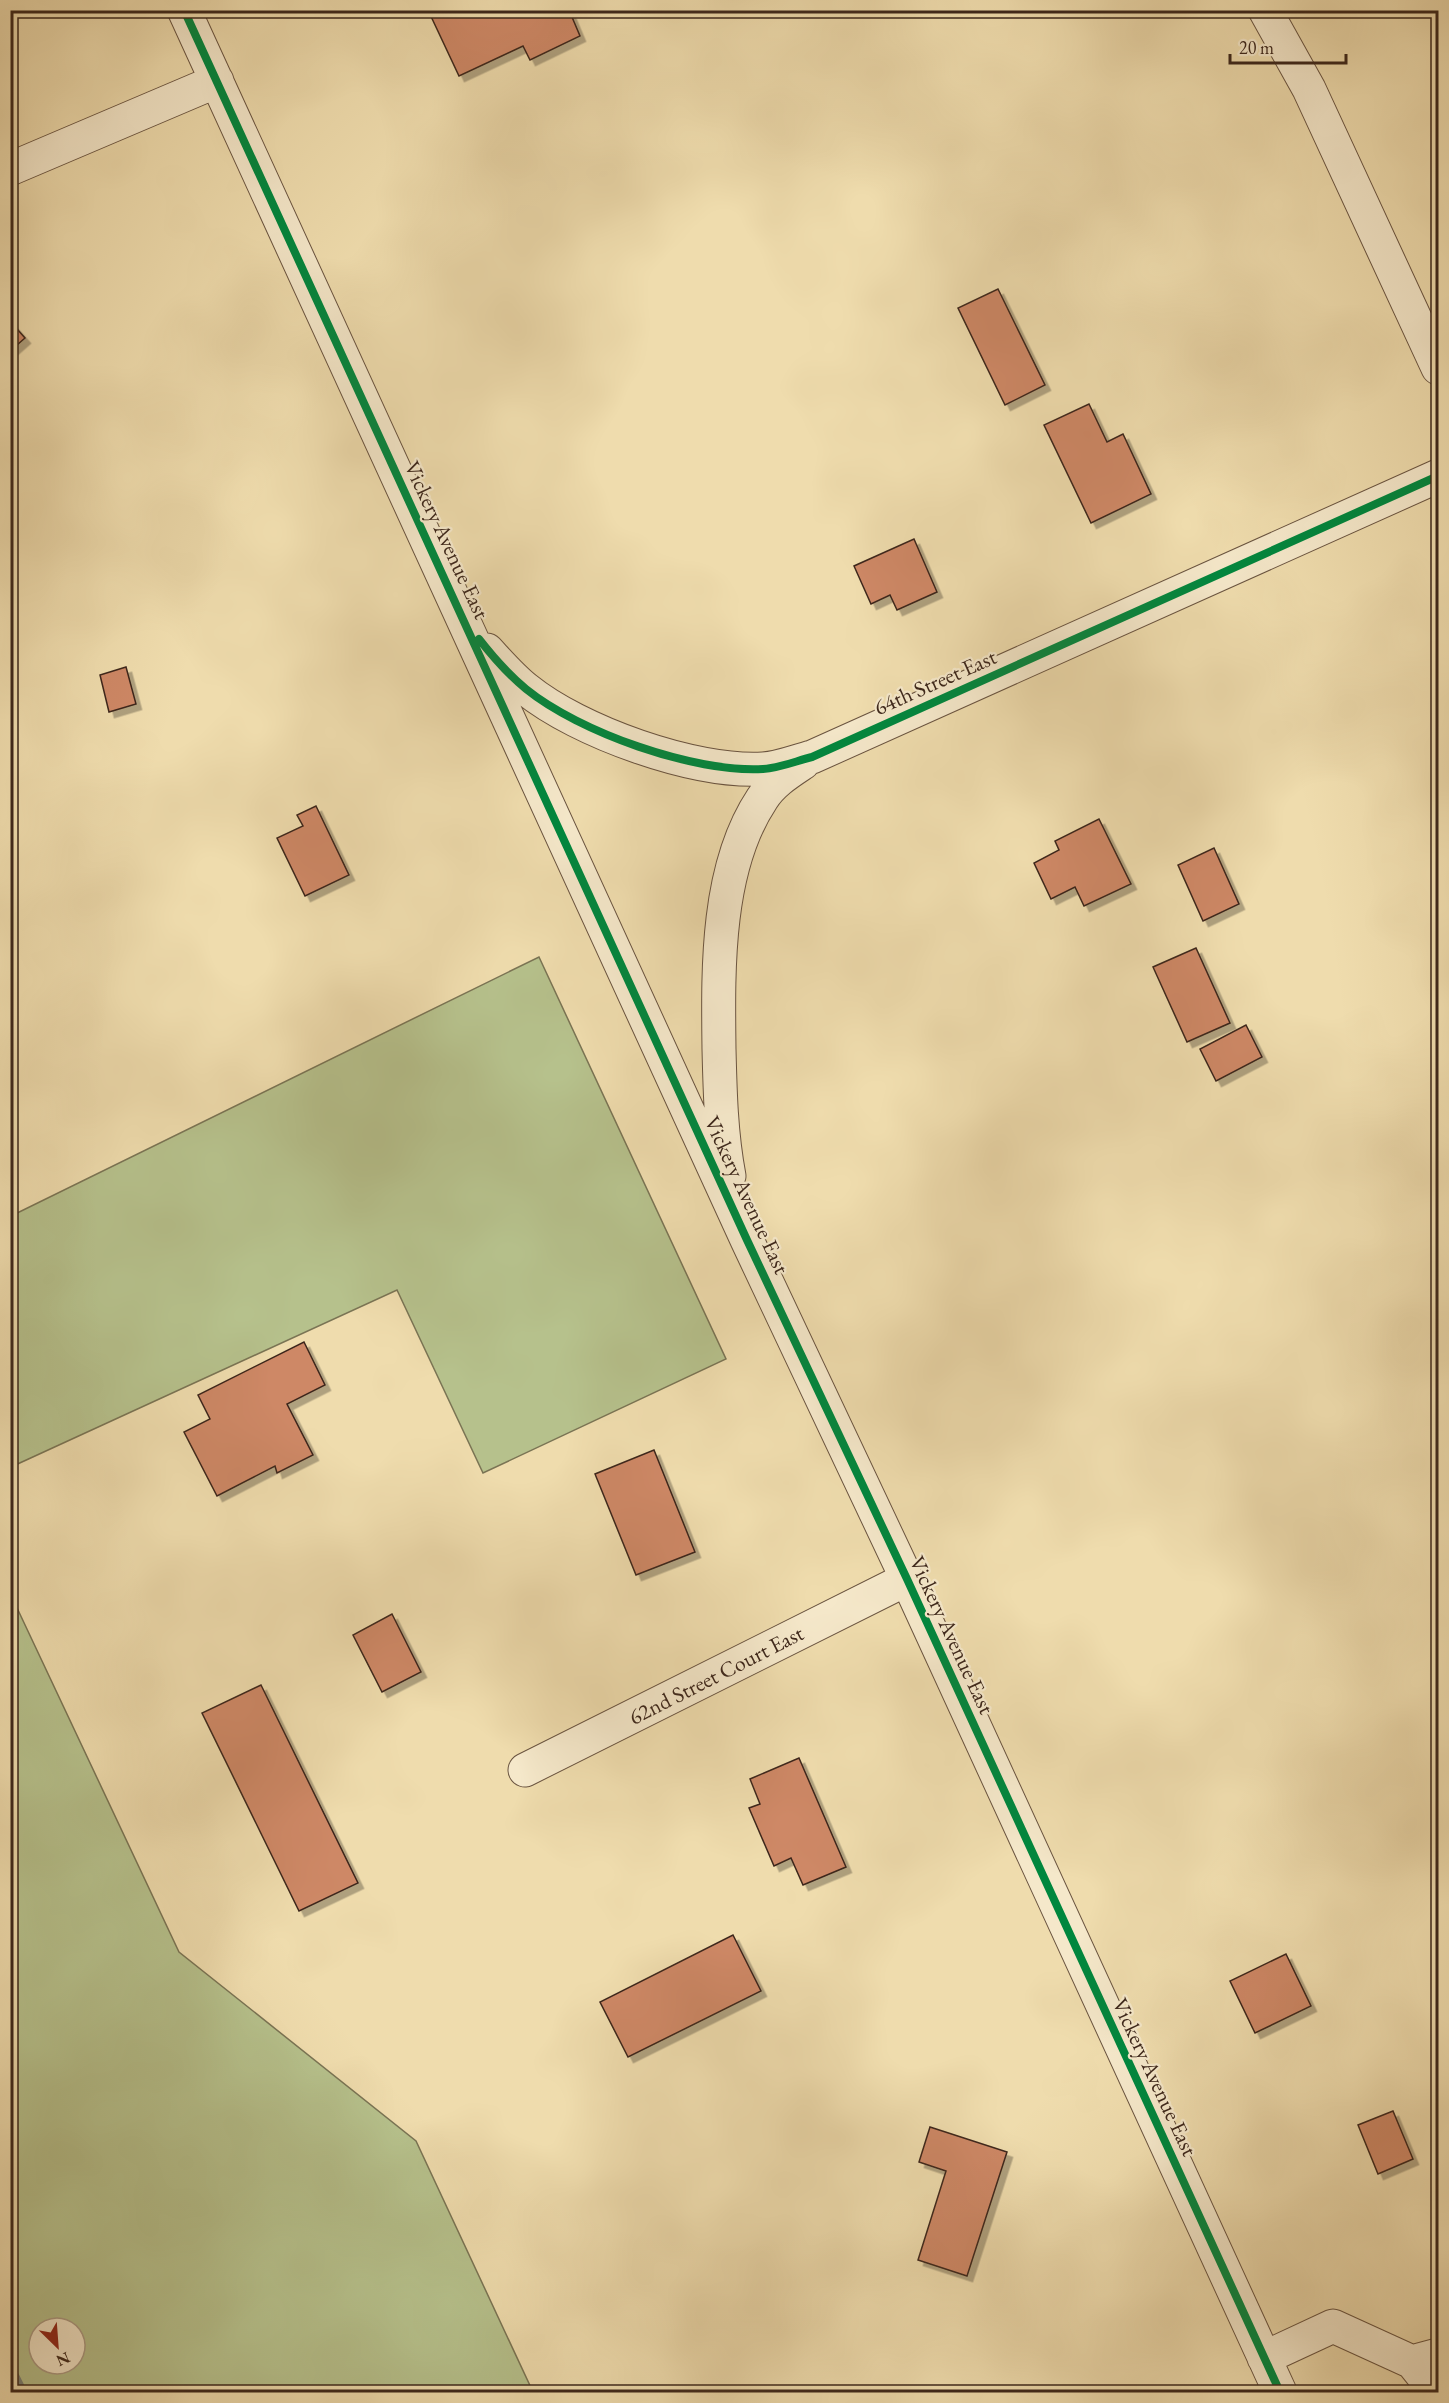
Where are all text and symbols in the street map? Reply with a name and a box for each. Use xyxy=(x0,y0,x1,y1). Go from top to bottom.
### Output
scale bar xyxy=(1230,27,1346,65)
text: 20 m xyxy=(1239,36,1274,59)
street label: Vickery Avenue East xyxy=(398,456,496,624)
street label: 64th Street East xyxy=(869,642,1001,722)
street label: Vickery Avenue East xyxy=(698,1111,796,1279)
street label: Vickery Avenue East xyxy=(903,1551,1001,1719)
street label: 62nd Street Court East xyxy=(624,1618,808,1732)
street label: Vickery Avenue East xyxy=(1106,1993,1204,2161)
north arrow xyxy=(27,2316,87,2376)
text: N xyxy=(53,2347,73,2371)

